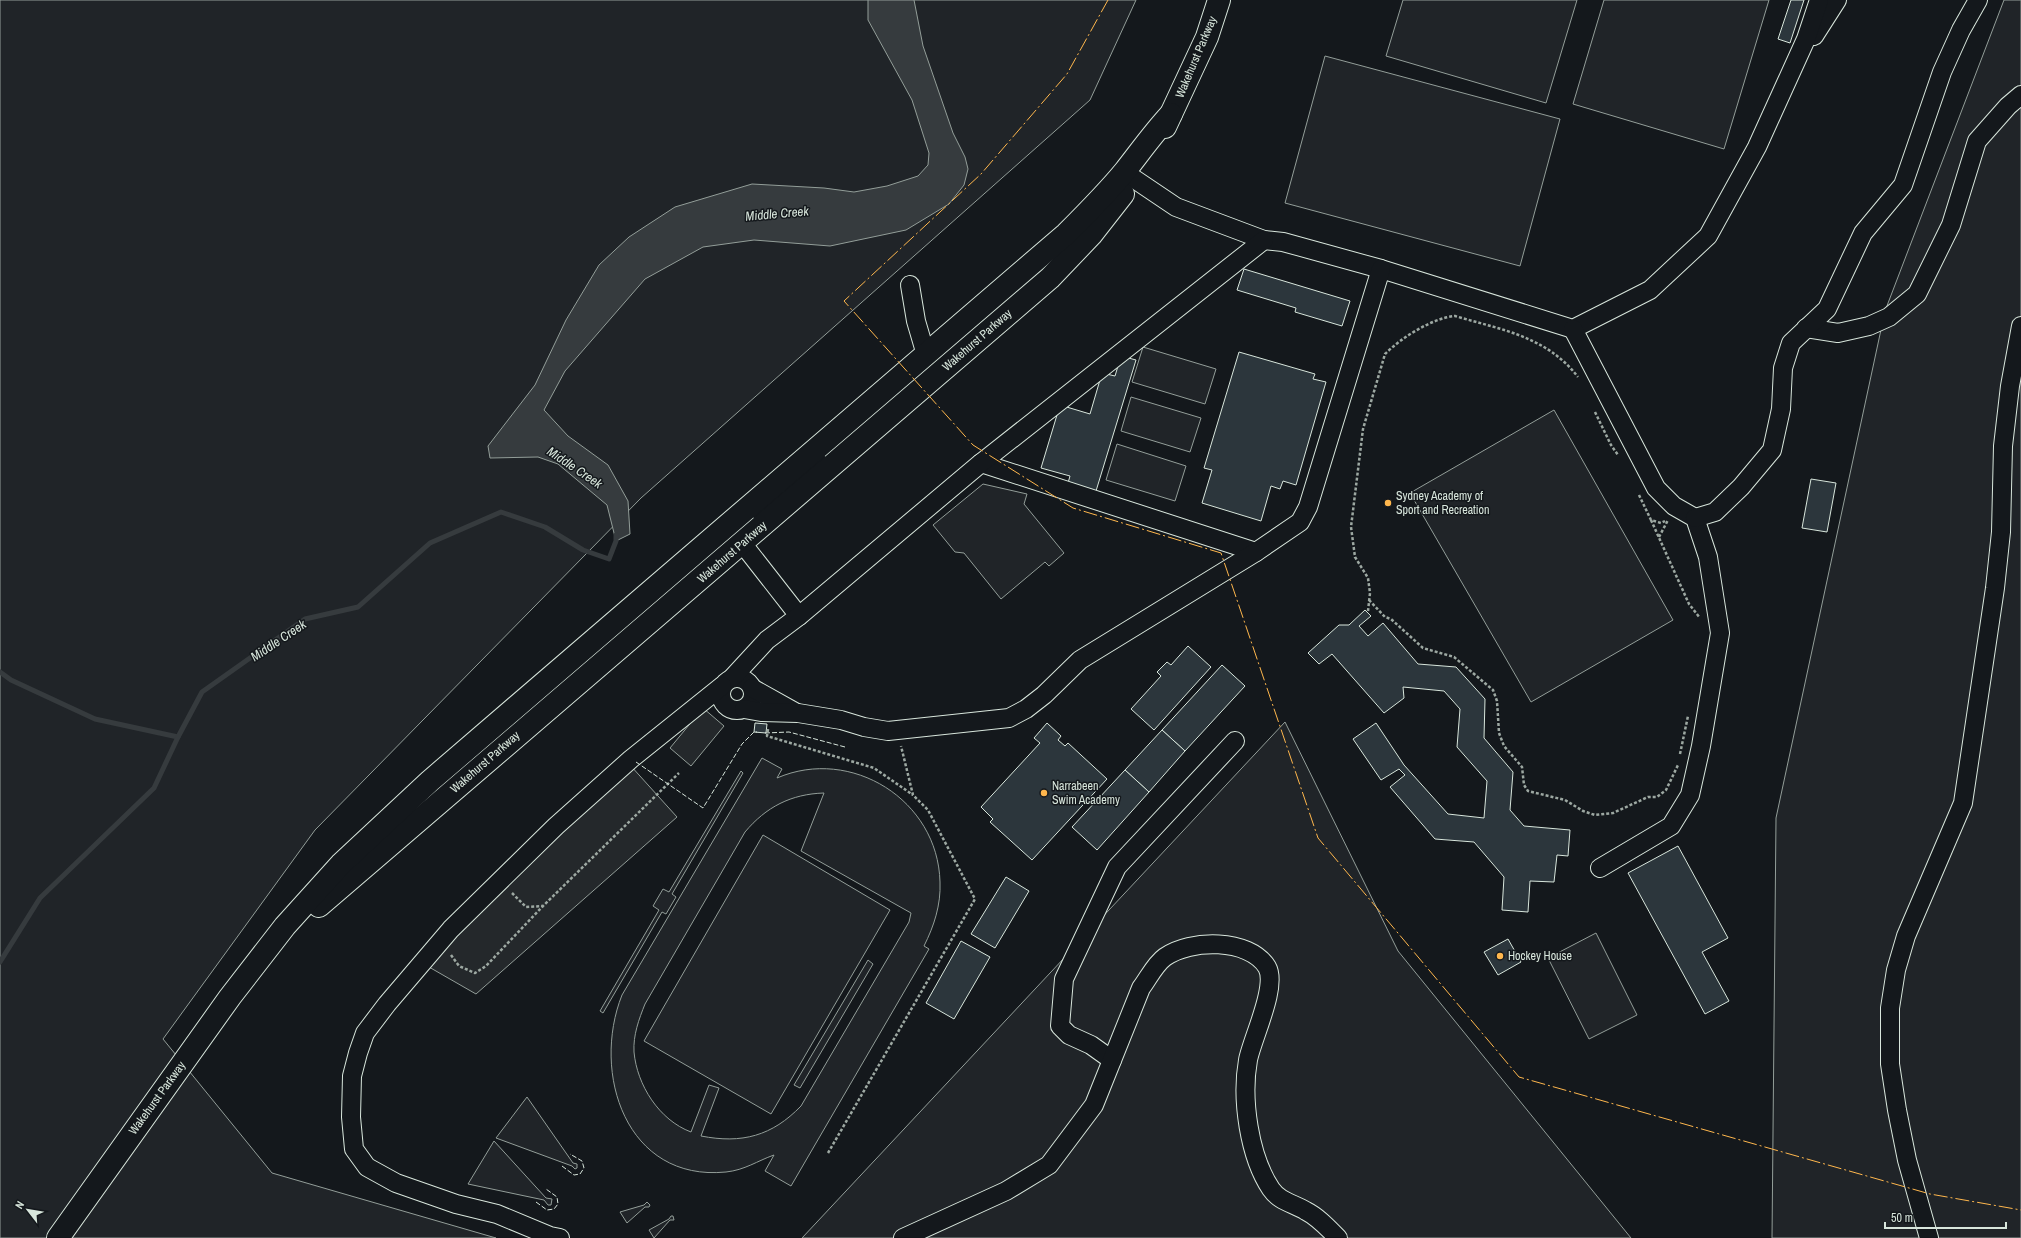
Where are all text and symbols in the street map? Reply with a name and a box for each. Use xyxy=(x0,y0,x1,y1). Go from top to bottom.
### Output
street label: Wakehurst Parkway xyxy=(1172,14,1220,100)
water label: Middle Creek xyxy=(745,202,810,225)
street label: Wakehurst Parkway xyxy=(939,305,1015,375)
water label: Middle Creek xyxy=(544,443,606,493)
place label: Sydney Academy of Sport and Recreation xyxy=(1396,488,1490,518)
marker: Sydney Academy of Sport and Recreation xyxy=(1383,498,1393,508)
street label: Wakehurst Parkway xyxy=(694,517,770,587)
water label: Middle Creek xyxy=(247,615,310,665)
street label: Wakehurst Parkway xyxy=(447,727,523,797)
place label: Narrabeen Swim Academy xyxy=(1052,778,1120,808)
marker: Narrabeen Swim Academy xyxy=(1039,788,1049,798)
place label: Hockey House xyxy=(1508,948,1572,964)
marker: Hockey House xyxy=(1495,951,1505,961)
street label: Wakehurst Parkway xyxy=(125,1058,189,1138)
north arrow xyxy=(8,1190,48,1230)
text: N xyxy=(12,1198,27,1211)
scale bar xyxy=(1885,1204,2006,1230)
text: 50 m xyxy=(1891,1210,1913,1226)

